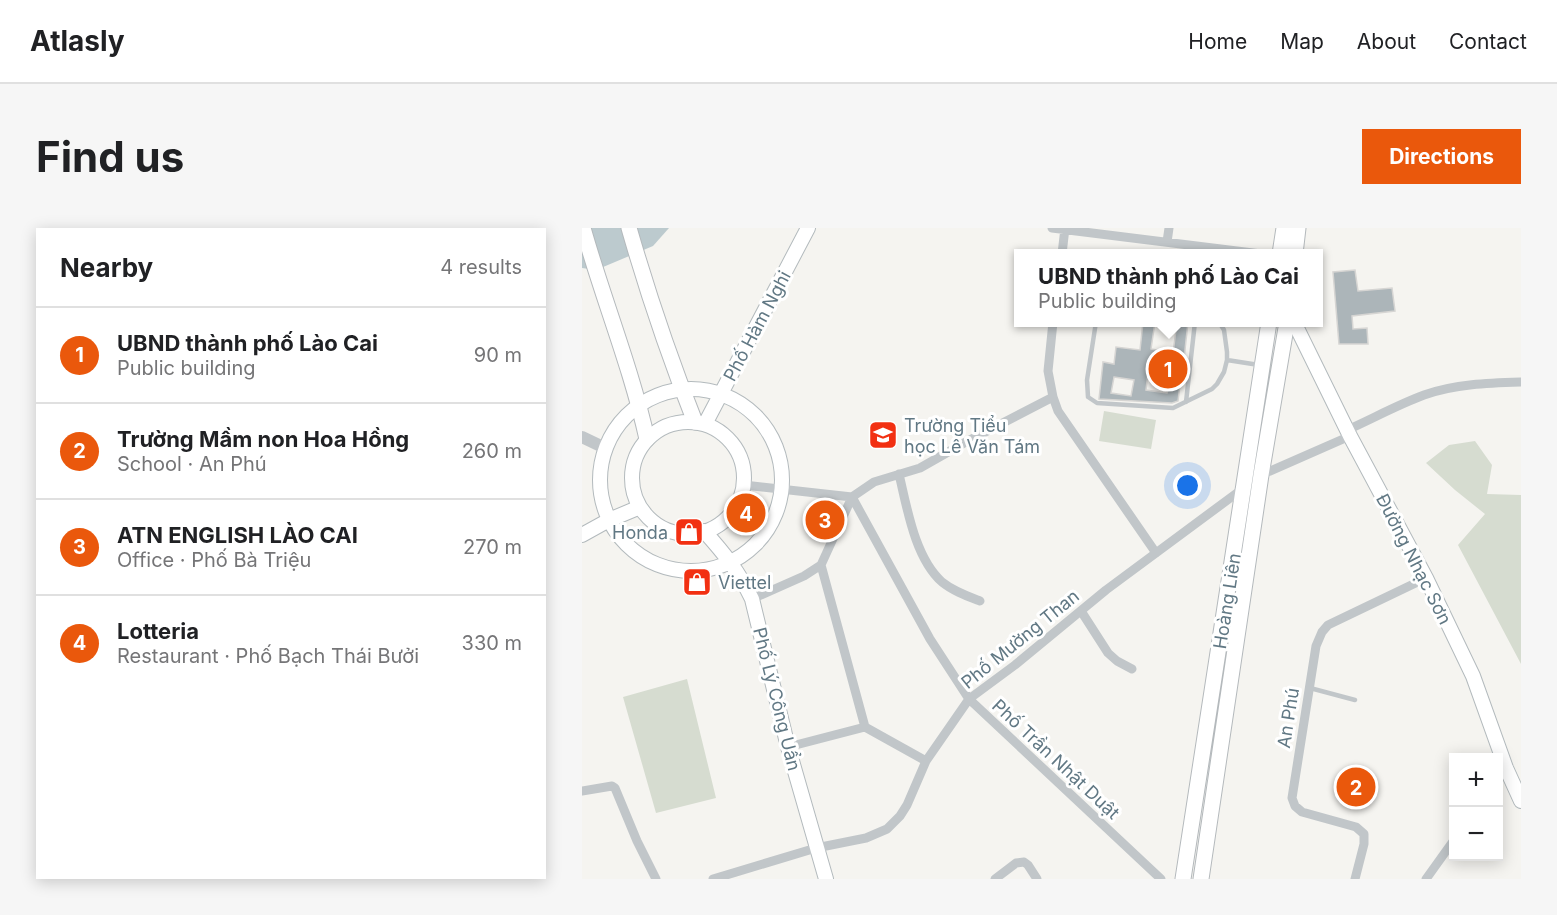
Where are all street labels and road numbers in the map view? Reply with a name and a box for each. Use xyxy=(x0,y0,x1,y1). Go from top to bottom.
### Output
street label: Phố Hàm Nghi xyxy=(719,267,795,385)
street label: Đường Nhạc Sơn xyxy=(1372,490,1456,628)
street label: Hoàng Liên xyxy=(1209,552,1245,650)
street label: Phố Mường Than xyxy=(957,585,1083,693)
street label: Phố Lý Công Uẩn xyxy=(749,625,805,773)
street label: An Phú xyxy=(1273,686,1303,750)
street label: Phố Trần Nhật Duật xyxy=(988,695,1124,823)

